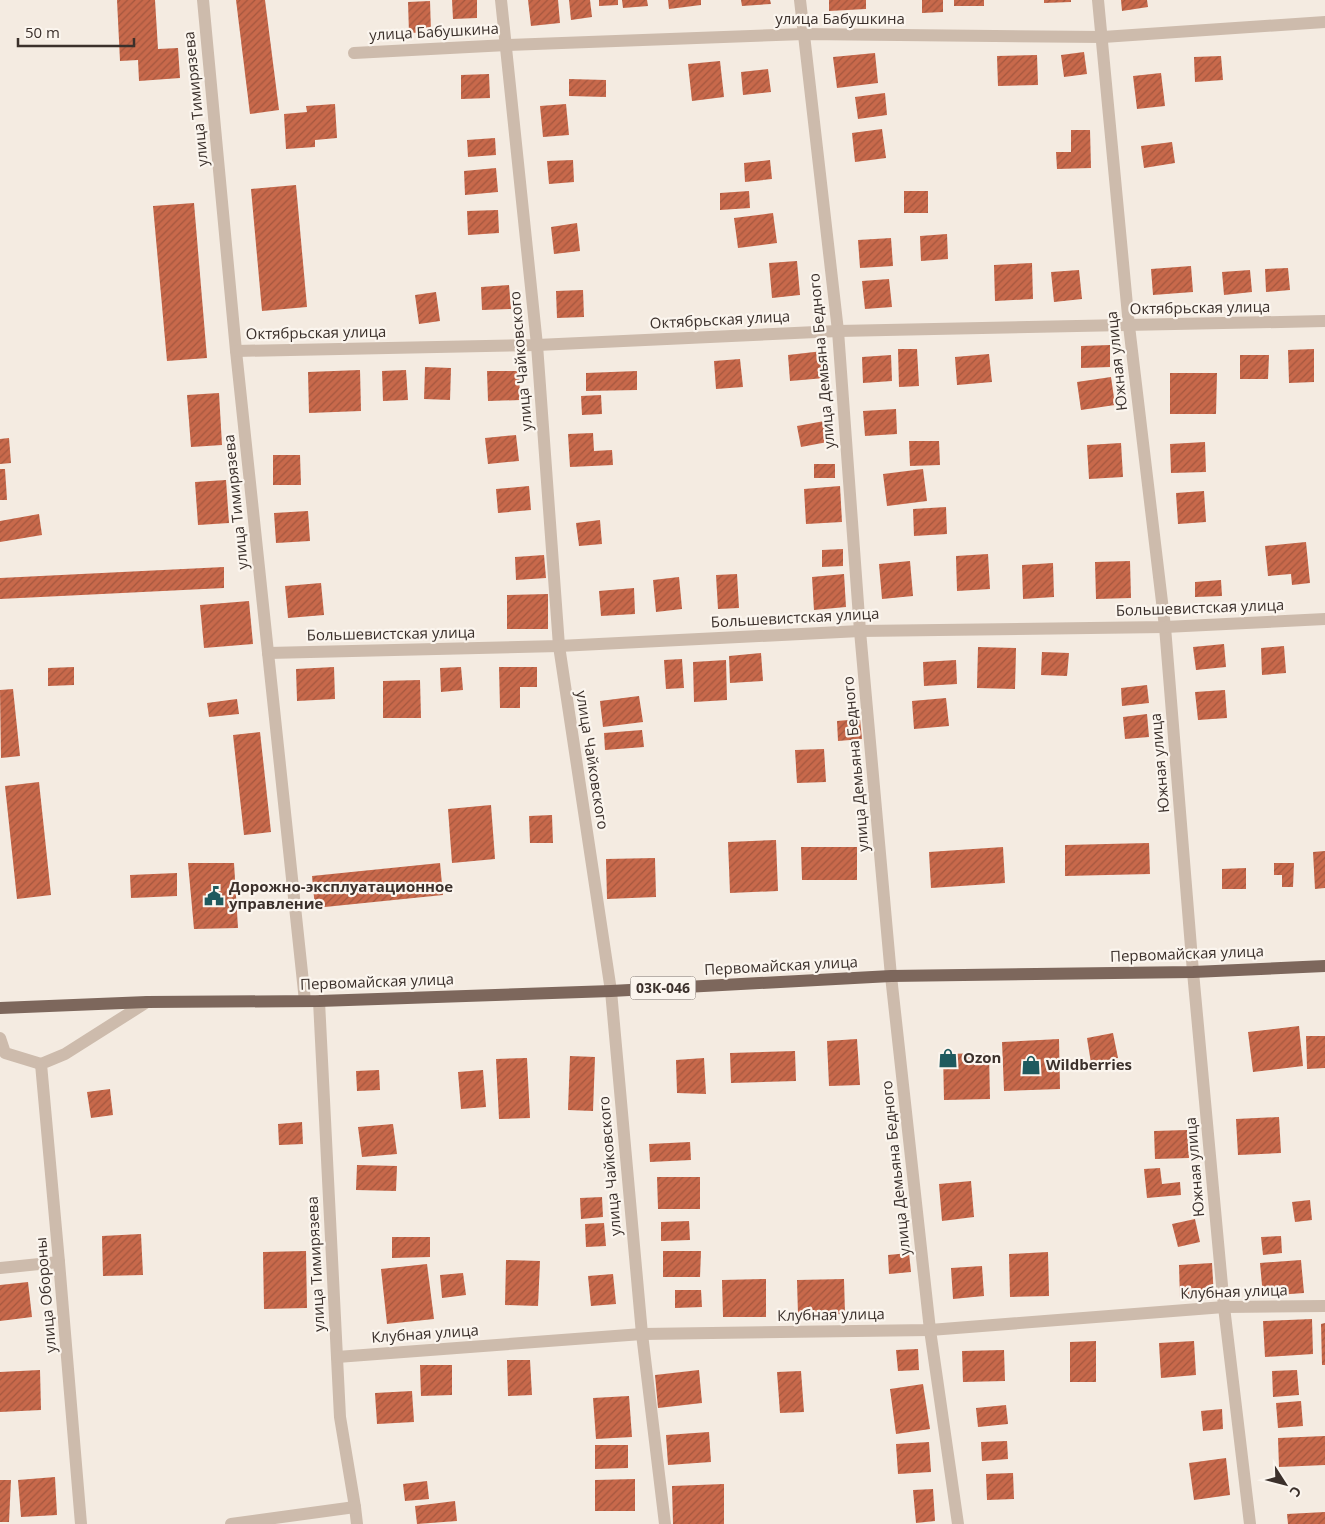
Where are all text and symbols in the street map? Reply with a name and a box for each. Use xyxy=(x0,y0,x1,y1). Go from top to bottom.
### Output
street label: улица Бабушкина xyxy=(775,8,905,28)
scale bar xyxy=(18,15,134,47)
street label: улица Бабушкина xyxy=(369,18,499,44)
text: 50 m xyxy=(25,22,60,42)
street label: улица Тимирязева xyxy=(178,31,212,168)
street label: улица Демьяна Бедного xyxy=(803,273,839,450)
street label: улица Чайковского xyxy=(504,290,536,432)
street label: Октябрьская улица xyxy=(1130,296,1270,318)
street label: Октябрьская улица xyxy=(649,305,791,333)
street label: Южная улица xyxy=(1101,310,1131,412)
street label: Октябрьская улица xyxy=(246,321,386,343)
street label: улица Тимирязева xyxy=(218,434,252,571)
street label: Большевистская улица xyxy=(1115,594,1285,620)
street label: Большевистская улица xyxy=(710,603,880,631)
street label: Большевистская улица xyxy=(307,622,475,644)
street label: улица Демьяна Бедного xyxy=(837,676,873,853)
street label: улица Чайковского xyxy=(572,689,614,831)
street label: Южная улица xyxy=(1145,712,1173,814)
place label: Дорожно-эксплуатационное управление xyxy=(229,876,453,913)
public building icon: Дорожно-эксплуатационное управление xyxy=(203,885,225,907)
street label: Первомайская улица xyxy=(1110,940,1264,966)
street label: Первомайская улица xyxy=(704,951,858,979)
street label: Первомайская улица xyxy=(300,968,454,994)
road number: 03К-046 xyxy=(630,976,696,1000)
shop icon: Ozon xyxy=(937,1047,959,1069)
place label: Ozon xyxy=(963,1047,1001,1067)
shop icon: Wildberries xyxy=(1020,1054,1042,1076)
place label: Wildberries xyxy=(1046,1054,1132,1074)
street label: улица Демьяна Бедного xyxy=(876,1080,914,1257)
street label: улица Чайковского xyxy=(593,1095,625,1237)
street label: Южная улица xyxy=(1180,1116,1208,1218)
street label: улица Тимирязева xyxy=(301,1196,329,1332)
street label: улица Обороны xyxy=(30,1236,60,1354)
street label: Клубная улица xyxy=(1180,1279,1288,1303)
street label: Клубная улица xyxy=(777,1303,885,1325)
street label: Клубная улица xyxy=(371,1319,479,1347)
north arrow xyxy=(1260,1459,1310,1509)
text: С xyxy=(1286,1483,1306,1501)

